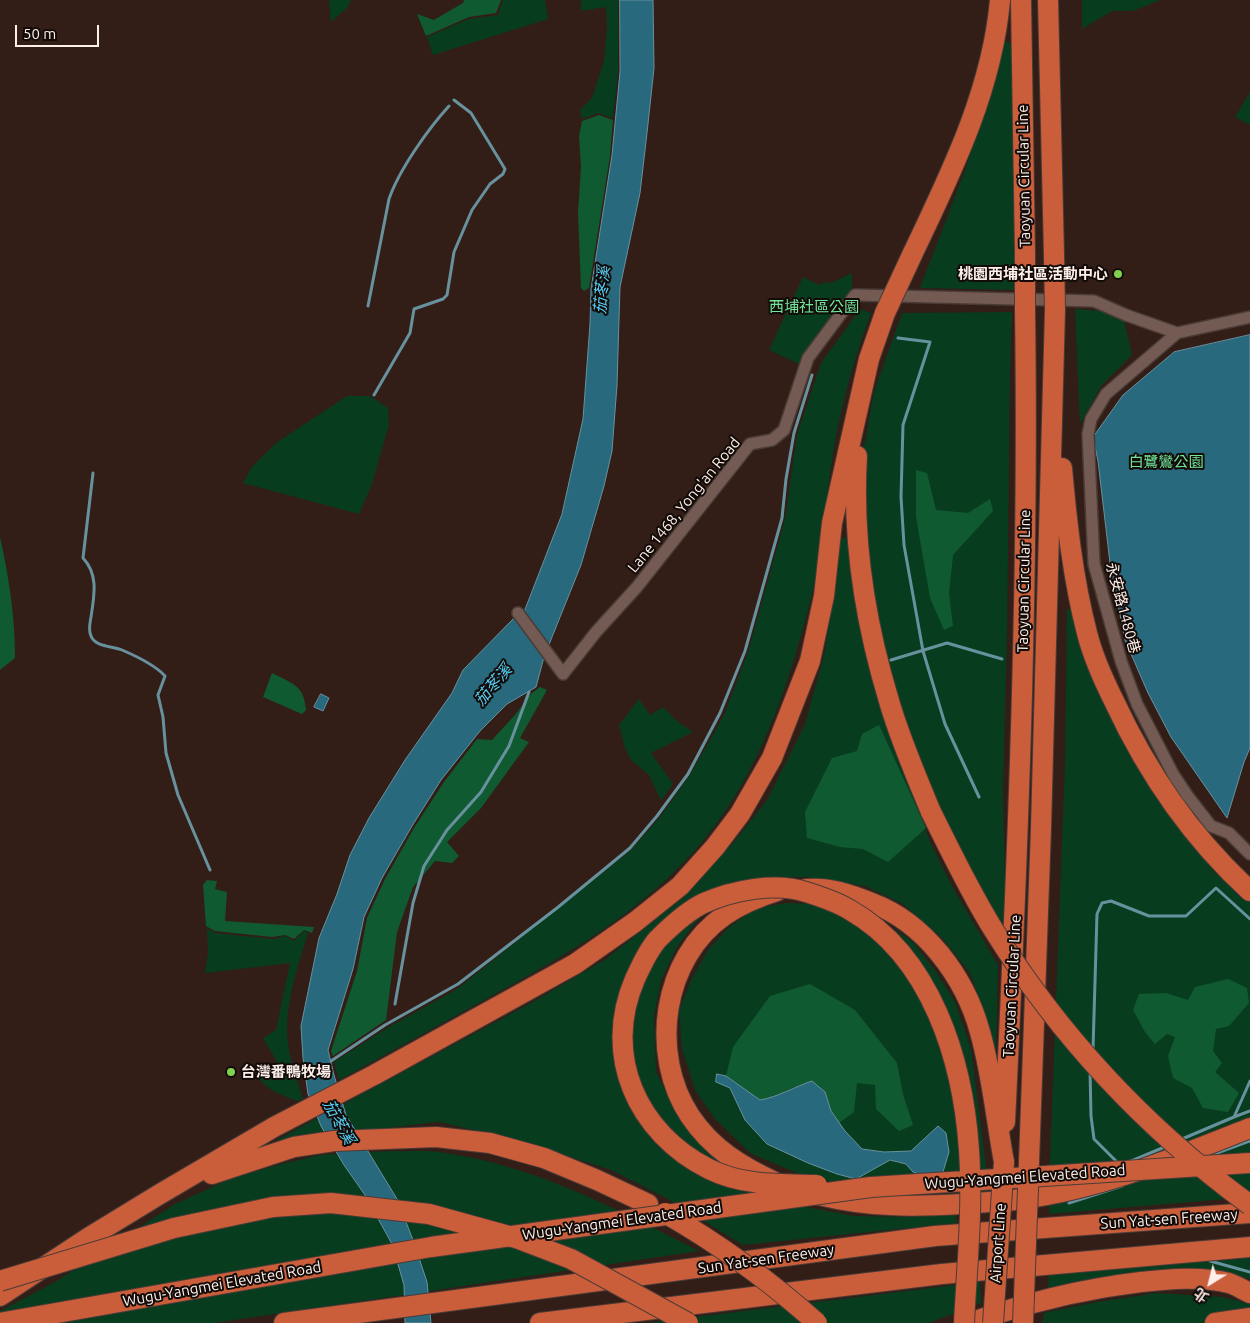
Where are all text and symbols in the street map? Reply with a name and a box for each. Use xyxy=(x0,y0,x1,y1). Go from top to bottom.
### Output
scale bar xyxy=(18,15,101,47)
text: 50 m xyxy=(23,25,56,42)
street label: Taoyuan Circular Line xyxy=(1014,105,1034,247)
water label: 茄苳溪 xyxy=(590,265,614,315)
place label: 桃園西埔社區活動中心 xyxy=(958,265,1108,283)
marker: 桃園西埔社區活動中心 xyxy=(1112,268,1124,280)
park label: 西埔社區公園 xyxy=(769,298,859,316)
street label: Lane 1468, Yong'an Road xyxy=(624,434,744,576)
park label: 白鷺鸞公園 xyxy=(1129,453,1203,471)
street label: Taoyuan Circular Line xyxy=(1014,510,1034,652)
street label: 永安路1480巷 xyxy=(1102,560,1144,656)
water label: 茄苳溪 xyxy=(470,660,516,710)
street label: Taoyuan Circular Line xyxy=(999,914,1025,1058)
place label: 台灣番鴨牧場 xyxy=(241,1063,331,1081)
marker: 台灣番鴨牧場 xyxy=(225,1066,237,1078)
water label: 茄苳溪 xyxy=(319,1096,359,1148)
street label: Wugu-Yangmei Elevated Road xyxy=(924,1161,1126,1193)
street label: Wugu-Yangmei Elevated Road xyxy=(521,1198,723,1244)
street label: Airport Line xyxy=(986,1203,1010,1283)
street label: Sun Yat-sen Freeway xyxy=(1100,1205,1238,1233)
street label: Sun Yat-sen Freeway xyxy=(697,1241,835,1277)
street label: Wugu-Yangmei Elevated Road xyxy=(121,1258,323,1310)
north arrow xyxy=(1185,1258,1235,1308)
text: 北 xyxy=(1191,1285,1212,1306)

